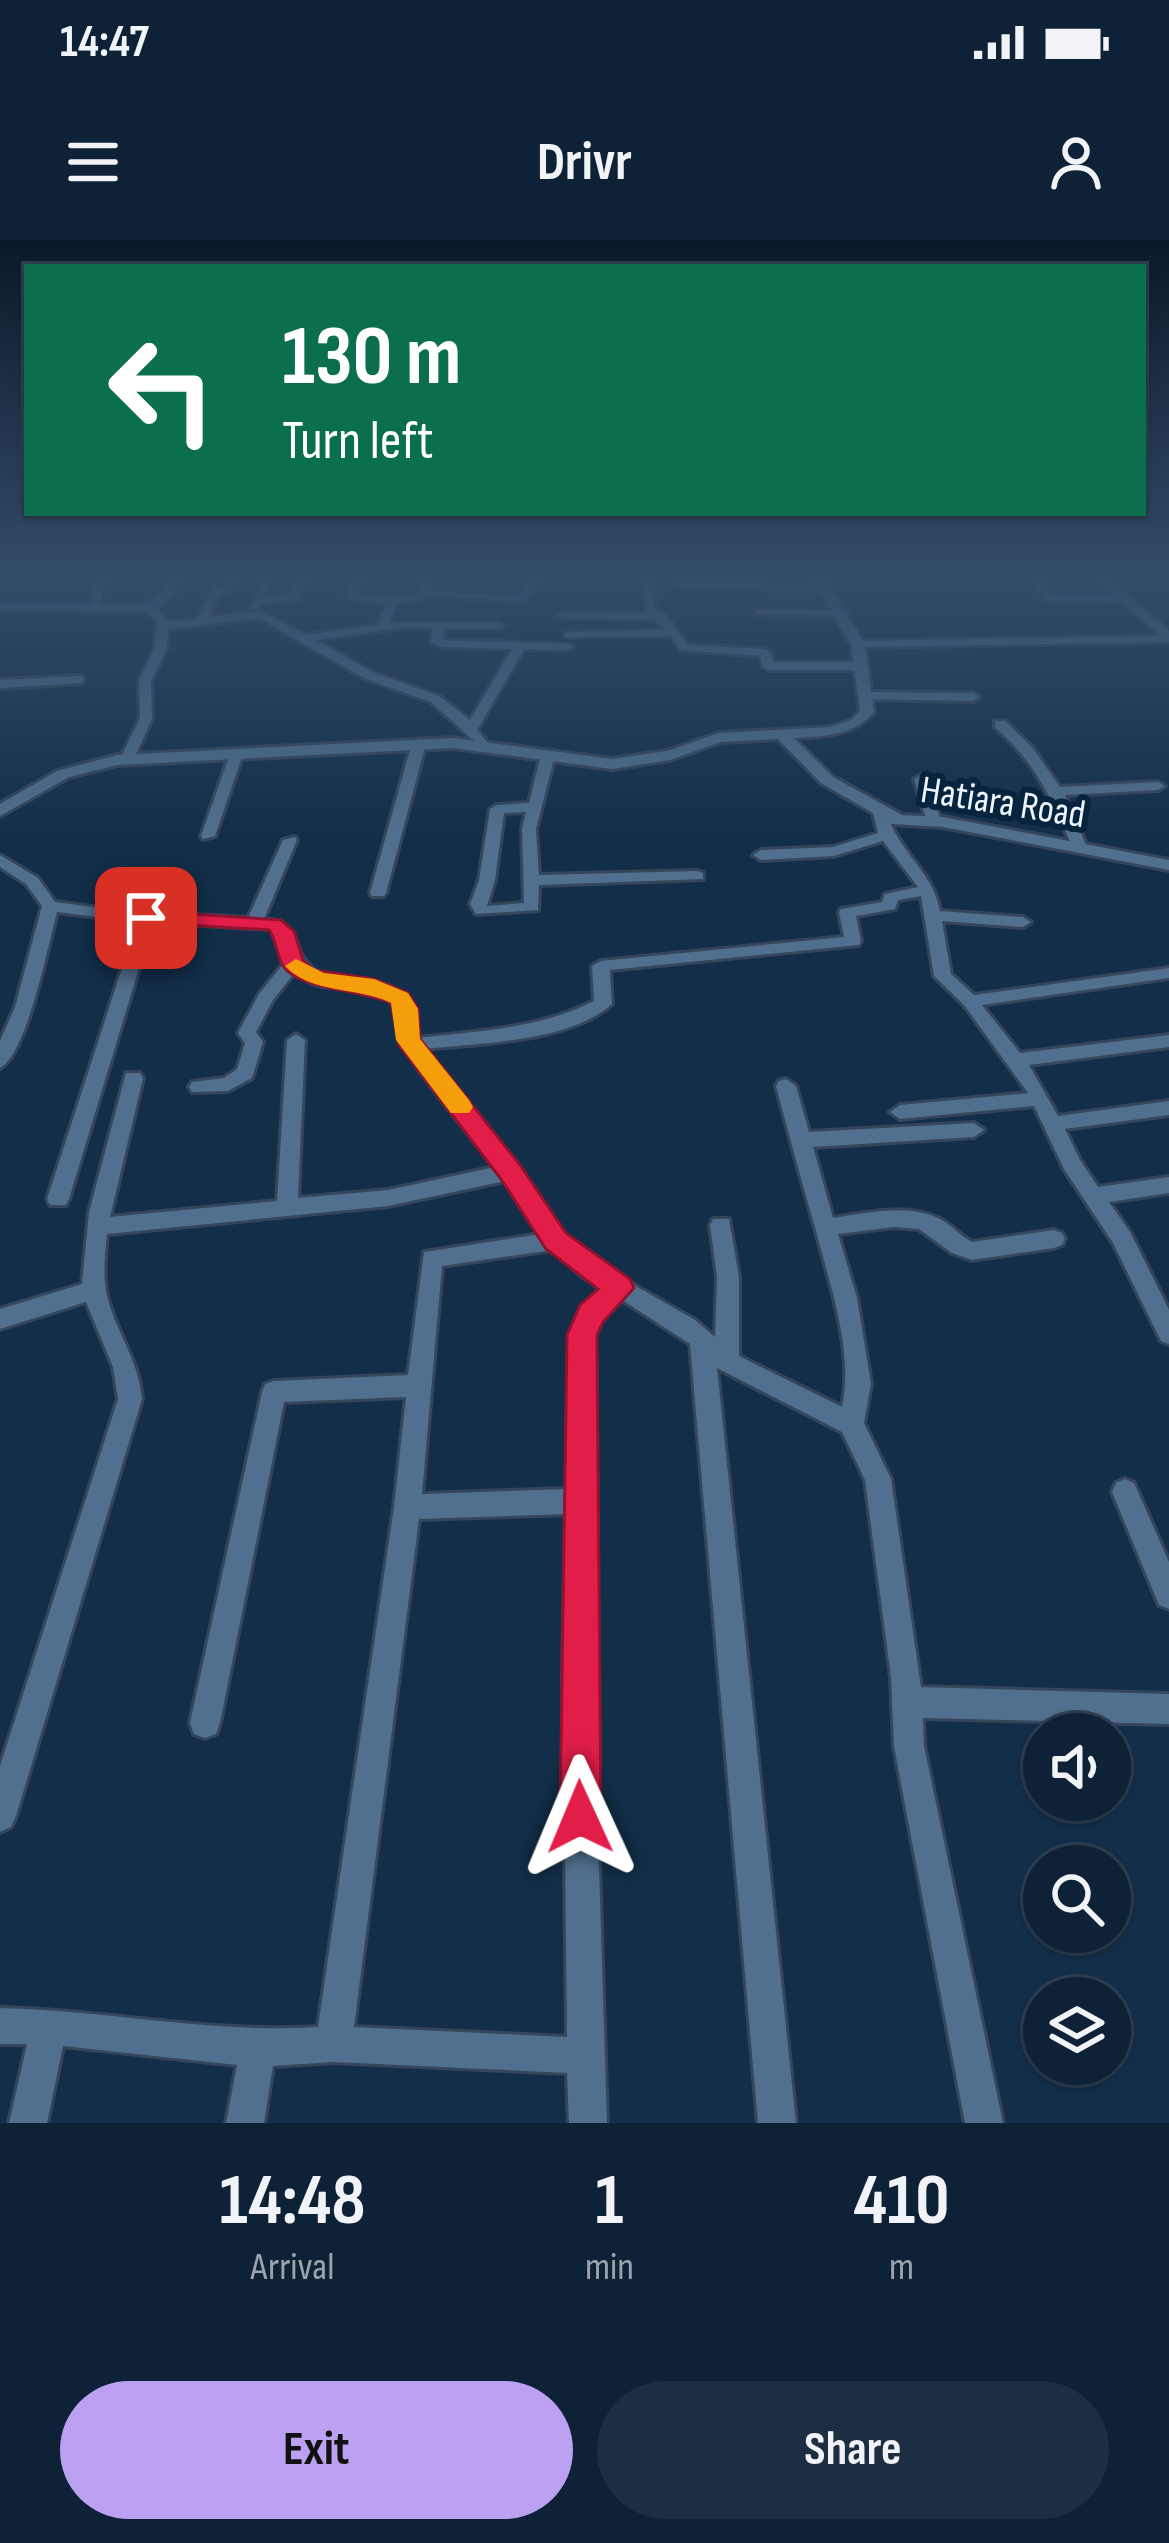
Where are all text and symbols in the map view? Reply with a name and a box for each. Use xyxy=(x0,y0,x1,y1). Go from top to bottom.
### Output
text: 14:47 xyxy=(60,15,149,70)
icon: menu xyxy=(60,129,126,195)
icon: person xyxy=(1043,129,1109,195)
text: Drivr xyxy=(537,130,632,195)
text: 130 m xyxy=(282,307,461,408)
icon: left xyxy=(84,312,240,468)
text: Turn left xyxy=(282,409,434,474)
street label: Hatiara Road xyxy=(917,767,1089,839)
pin xyxy=(95,867,197,969)
icon: arrive xyxy=(113,885,179,951)
map controls xyxy=(1023,1713,1131,2085)
button: sound xyxy=(1023,1713,1131,1821)
position arrow xyxy=(517,1754,643,1880)
button: search xyxy=(1023,1845,1131,1953)
button: layers xyxy=(1023,1977,1131,2085)
text: 14:48 xyxy=(220,2158,365,2245)
text: 1 xyxy=(595,2158,624,2245)
text: 410 xyxy=(853,2158,950,2245)
text: Arrival xyxy=(251,2244,334,2291)
text: min xyxy=(585,2244,634,2291)
text: m xyxy=(889,2244,914,2291)
button: Exit xyxy=(60,2381,573,2519)
button: Share xyxy=(597,2381,1109,2519)

